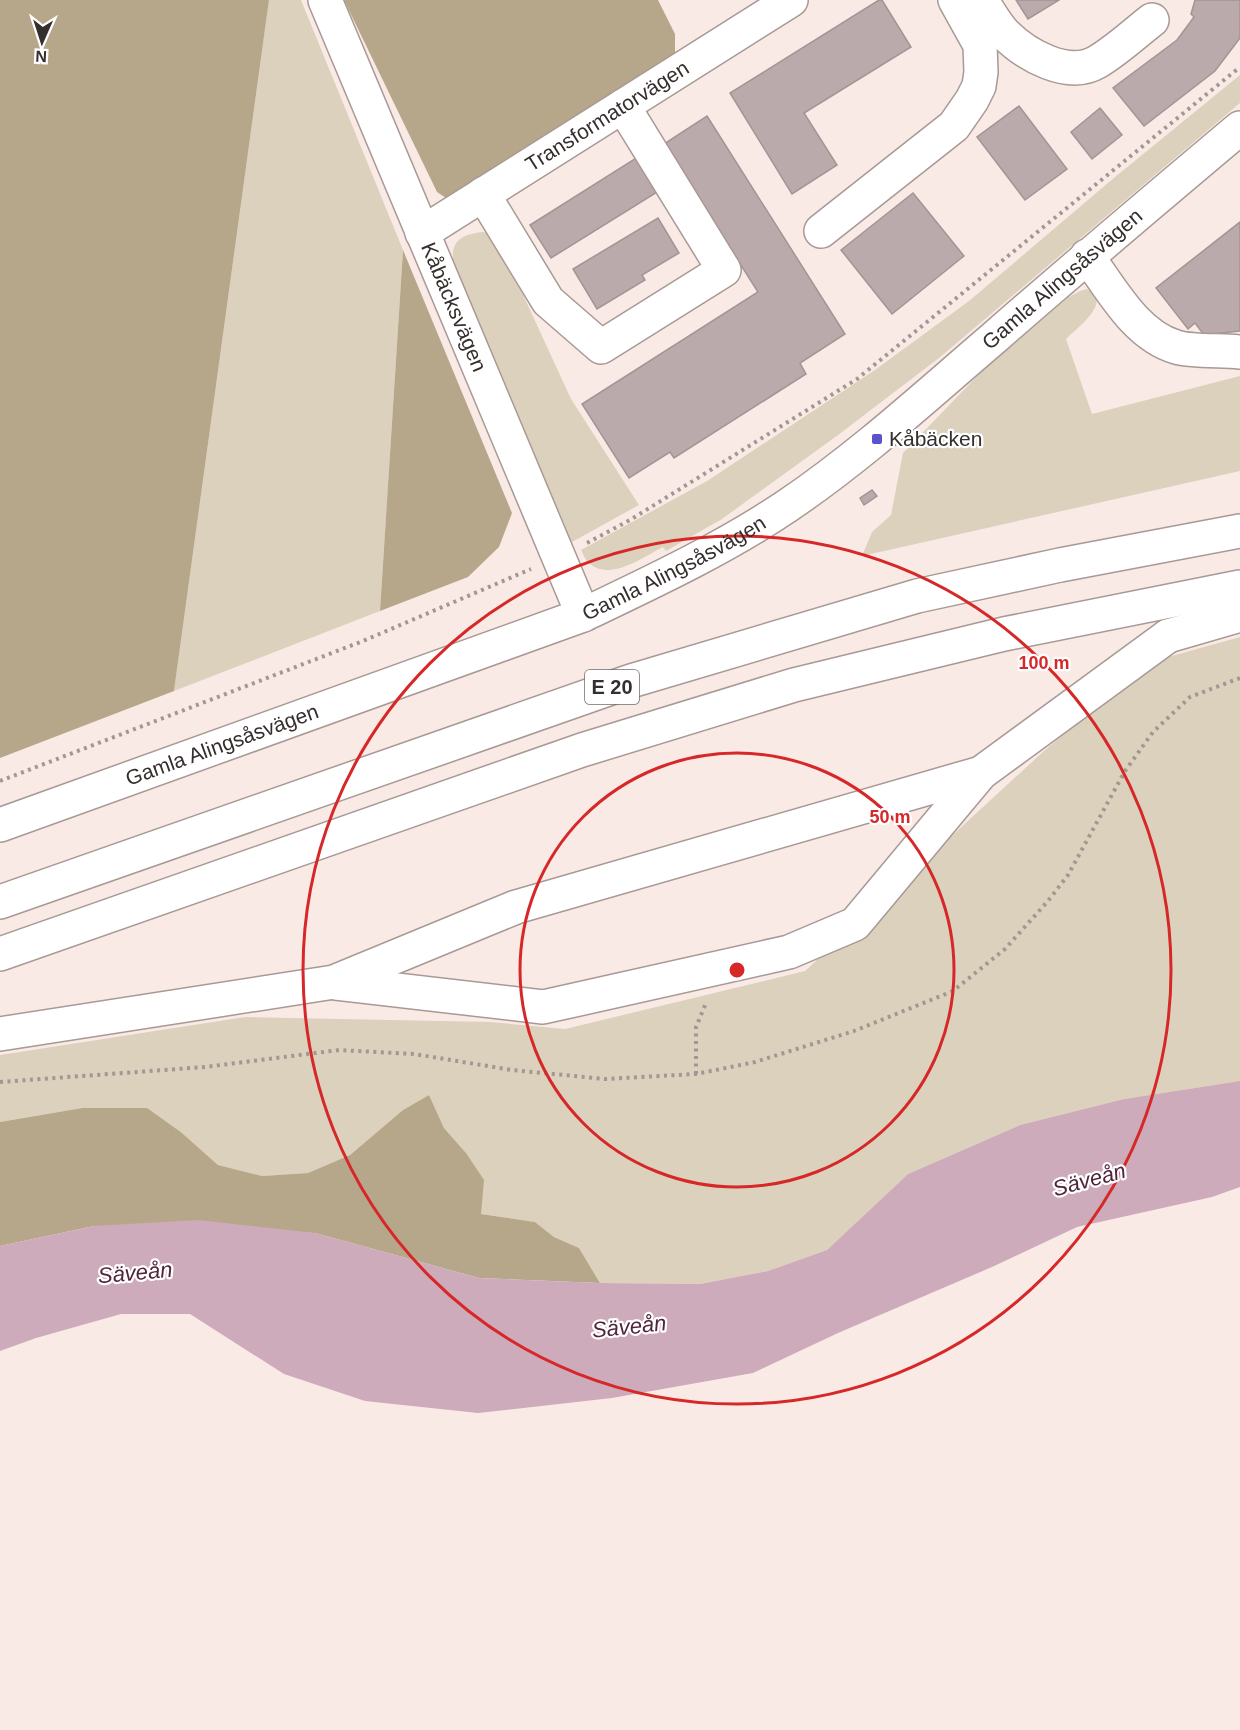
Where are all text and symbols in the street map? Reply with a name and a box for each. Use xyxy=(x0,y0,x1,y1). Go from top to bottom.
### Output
north arrow xyxy=(12,12,72,72)
text: N xyxy=(35,48,47,65)
street label: Transformatorvägen xyxy=(521,56,693,176)
street label: Gamla Alingsåsvägen xyxy=(977,204,1146,354)
street label: Kåbäcksvägen xyxy=(417,239,492,375)
place label: Kåbäcken xyxy=(889,427,982,450)
marker: Kåbäcken xyxy=(870,432,884,446)
street label: Gamla Alingsåsvägen xyxy=(578,511,770,625)
text: 100 m xyxy=(1018,653,1070,673)
road number: E 20 xyxy=(585,670,639,704)
street label: Gamla Alingsåsvägen xyxy=(122,699,321,790)
text: 50 m xyxy=(869,807,911,827)
centre of rings xyxy=(727,960,747,980)
water label: Säveån xyxy=(1050,1158,1128,1201)
water label: Säveån xyxy=(97,1257,173,1288)
water label: Säveån xyxy=(591,1310,667,1343)

